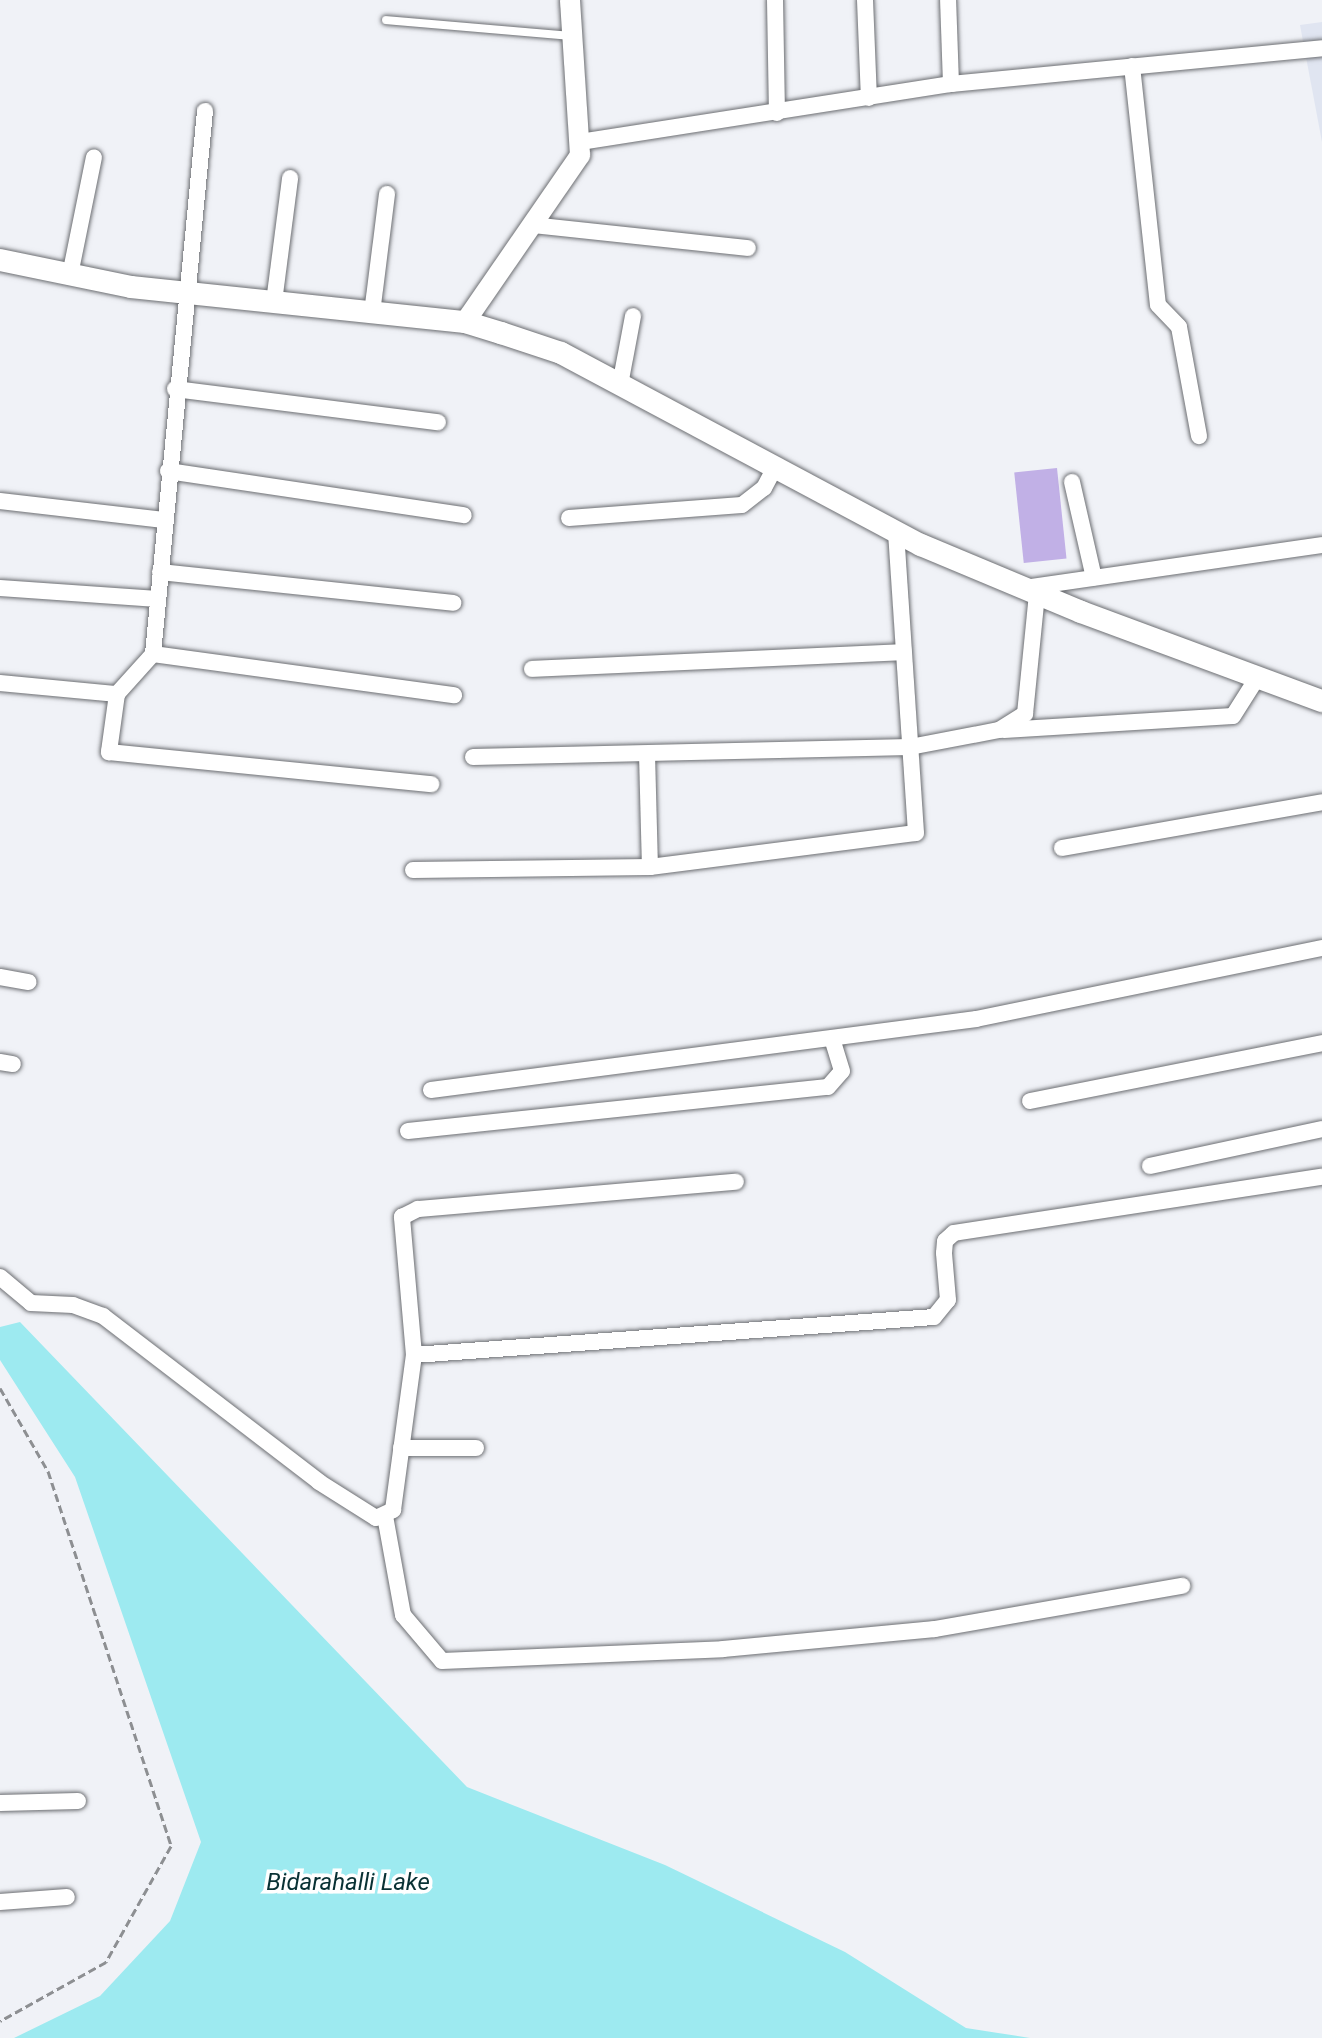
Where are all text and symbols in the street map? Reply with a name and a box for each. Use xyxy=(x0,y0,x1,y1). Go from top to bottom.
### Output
water label: Bidarahalli Lake xyxy=(266,1869,430,1897)

